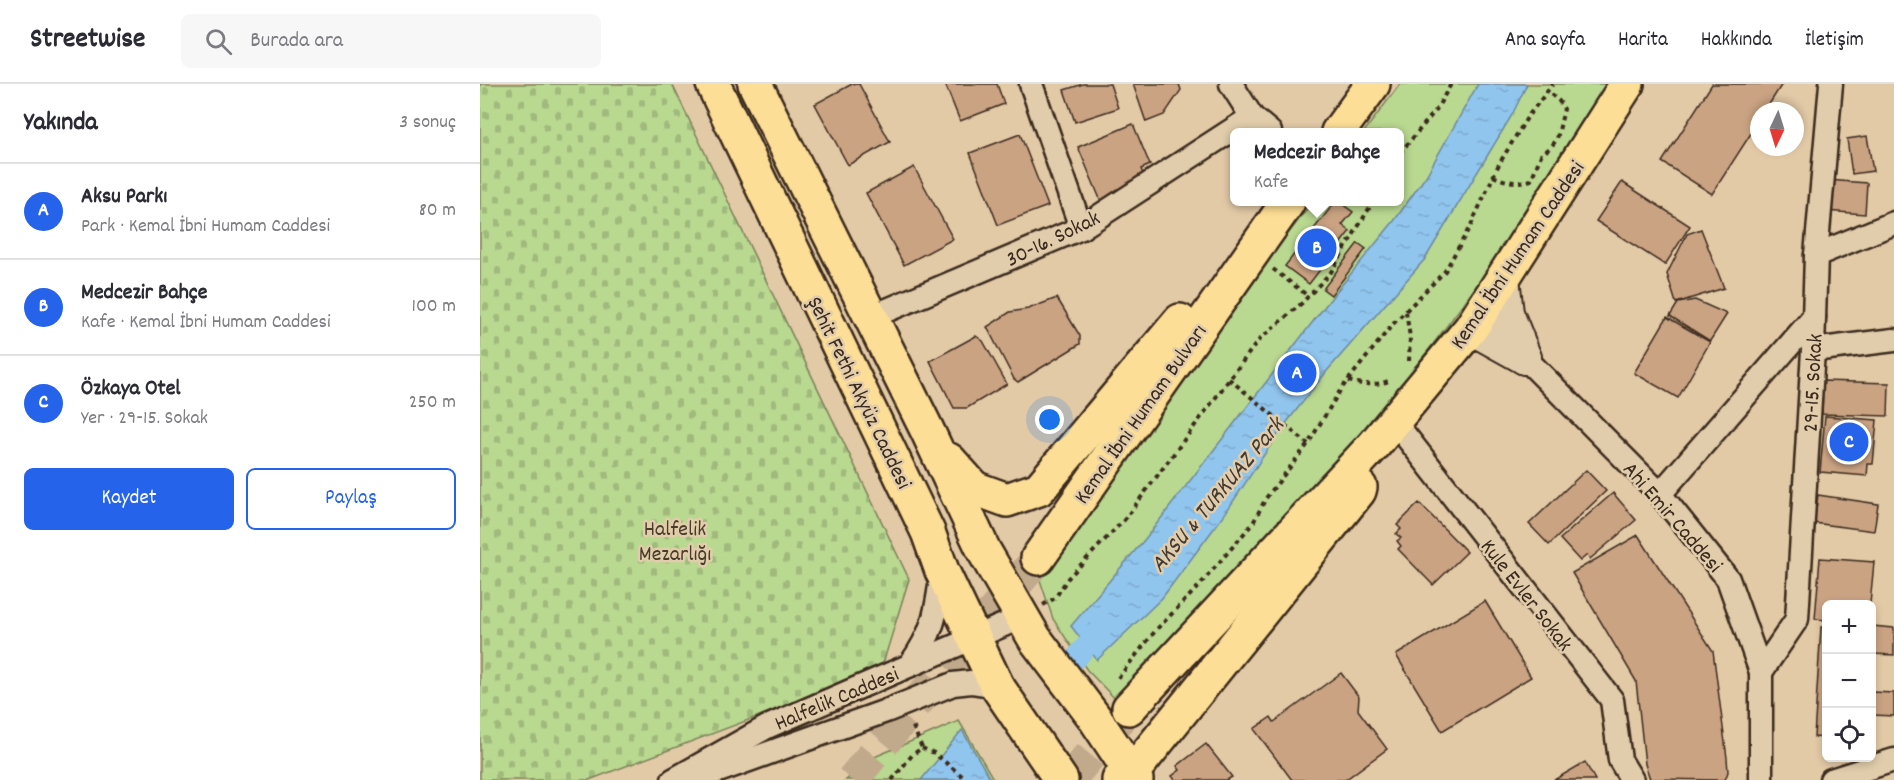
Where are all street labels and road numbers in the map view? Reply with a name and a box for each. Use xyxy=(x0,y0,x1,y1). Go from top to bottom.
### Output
street label: Kemal İbni Humam Caddesi xyxy=(1444,155,1594,356)
street label: 30-16. Sokak xyxy=(1001,204,1106,276)
street label: Şehit Fethi Akyüz Caddesi xyxy=(798,292,918,495)
street label: Kemal İbni Humam Bulvarı xyxy=(1068,319,1216,511)
street label: 29-15. Sokak xyxy=(1796,333,1833,433)
street label: Ahi Emir Caddesi xyxy=(1614,456,1728,581)
street label: Kule Evler Sokak xyxy=(1472,534,1579,659)
street label: Halfelik Caddesi xyxy=(770,660,904,740)

